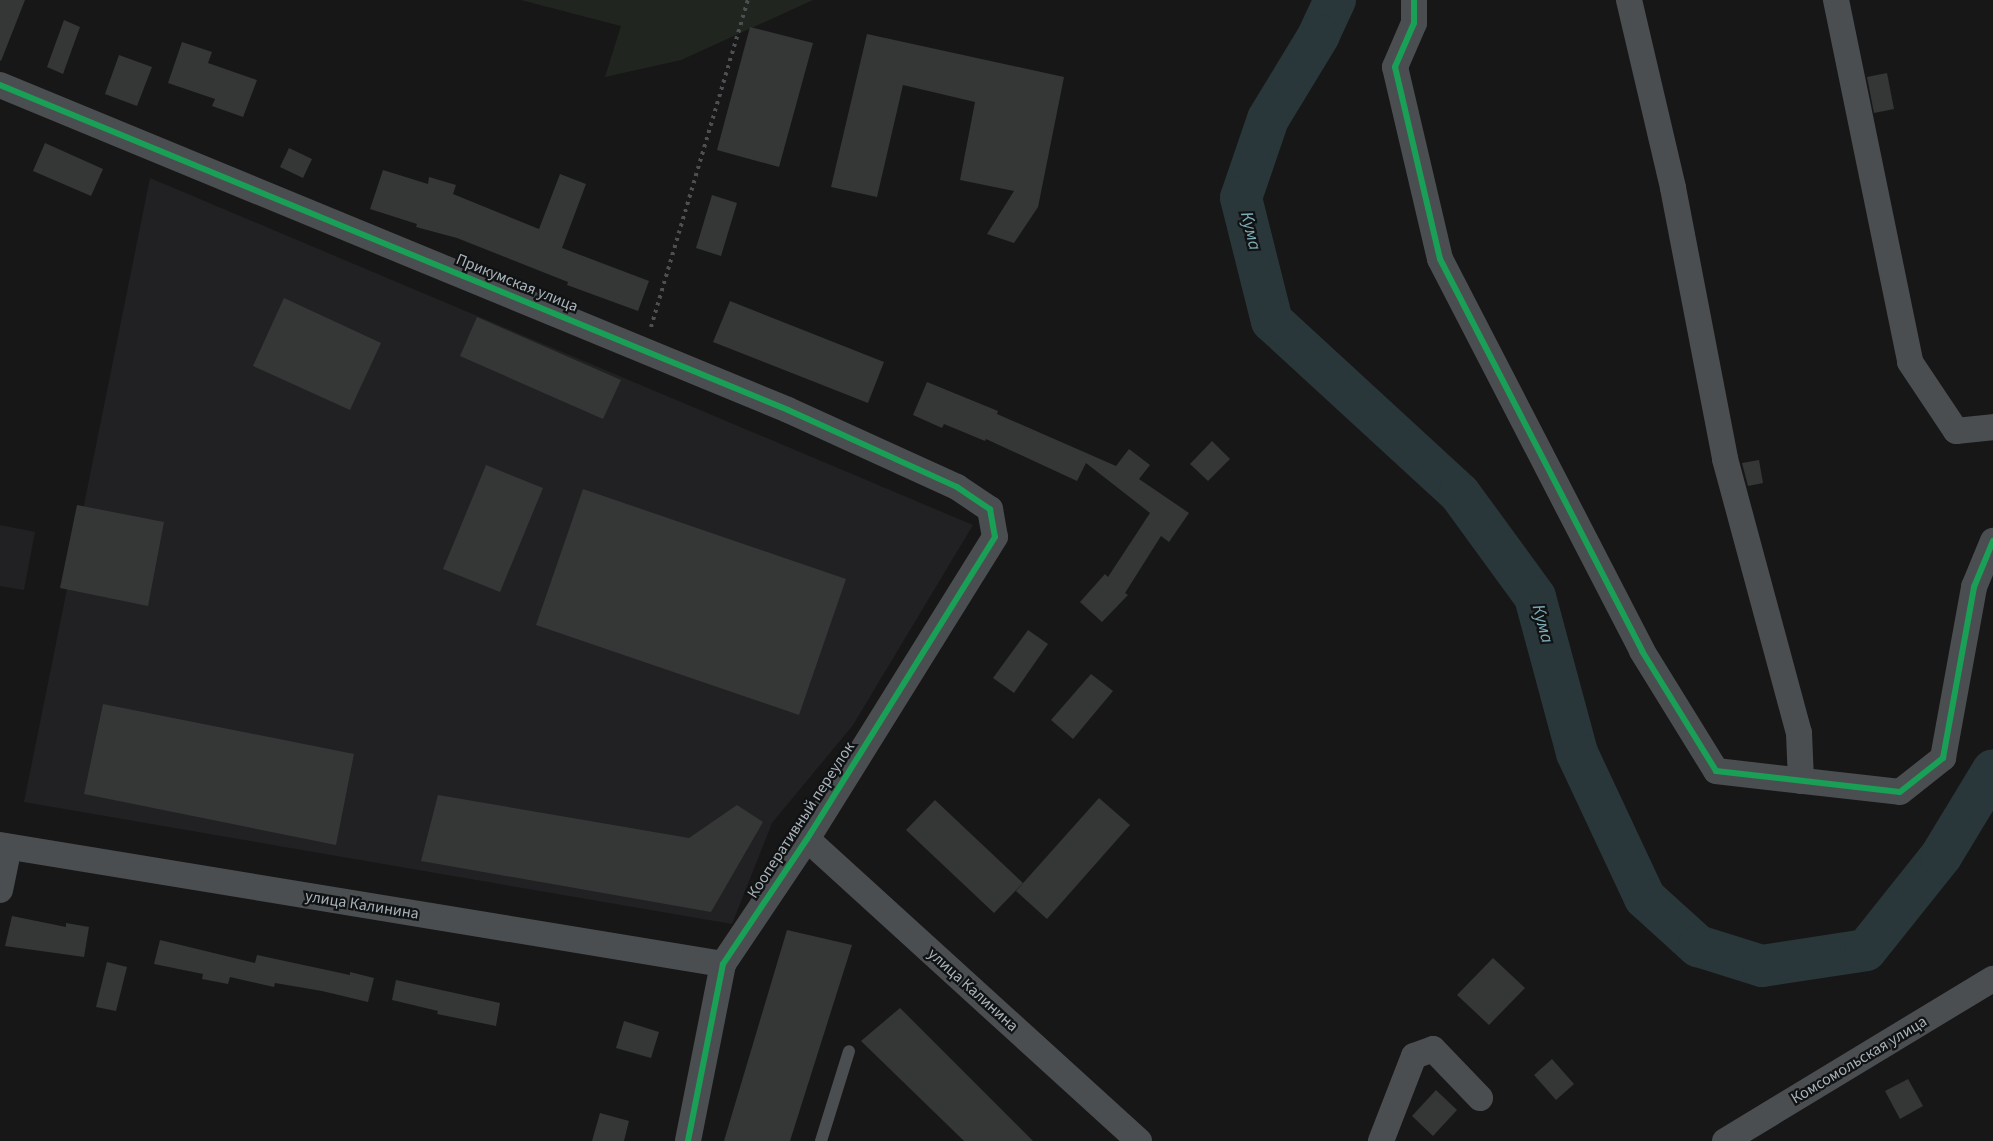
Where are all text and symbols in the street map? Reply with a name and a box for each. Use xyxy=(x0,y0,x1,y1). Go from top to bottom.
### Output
water label: Кума xyxy=(1235,209,1265,253)
street label: Прикумская улица xyxy=(453,250,581,316)
water label: Кума xyxy=(1527,602,1557,646)
street label: Кооперативный переулок xyxy=(743,738,859,902)
street label: улица Калинина xyxy=(304,887,420,923)
street label: улица Калинина xyxy=(924,944,1022,1036)
street label: Комсомольская улица xyxy=(1788,1012,1930,1108)

